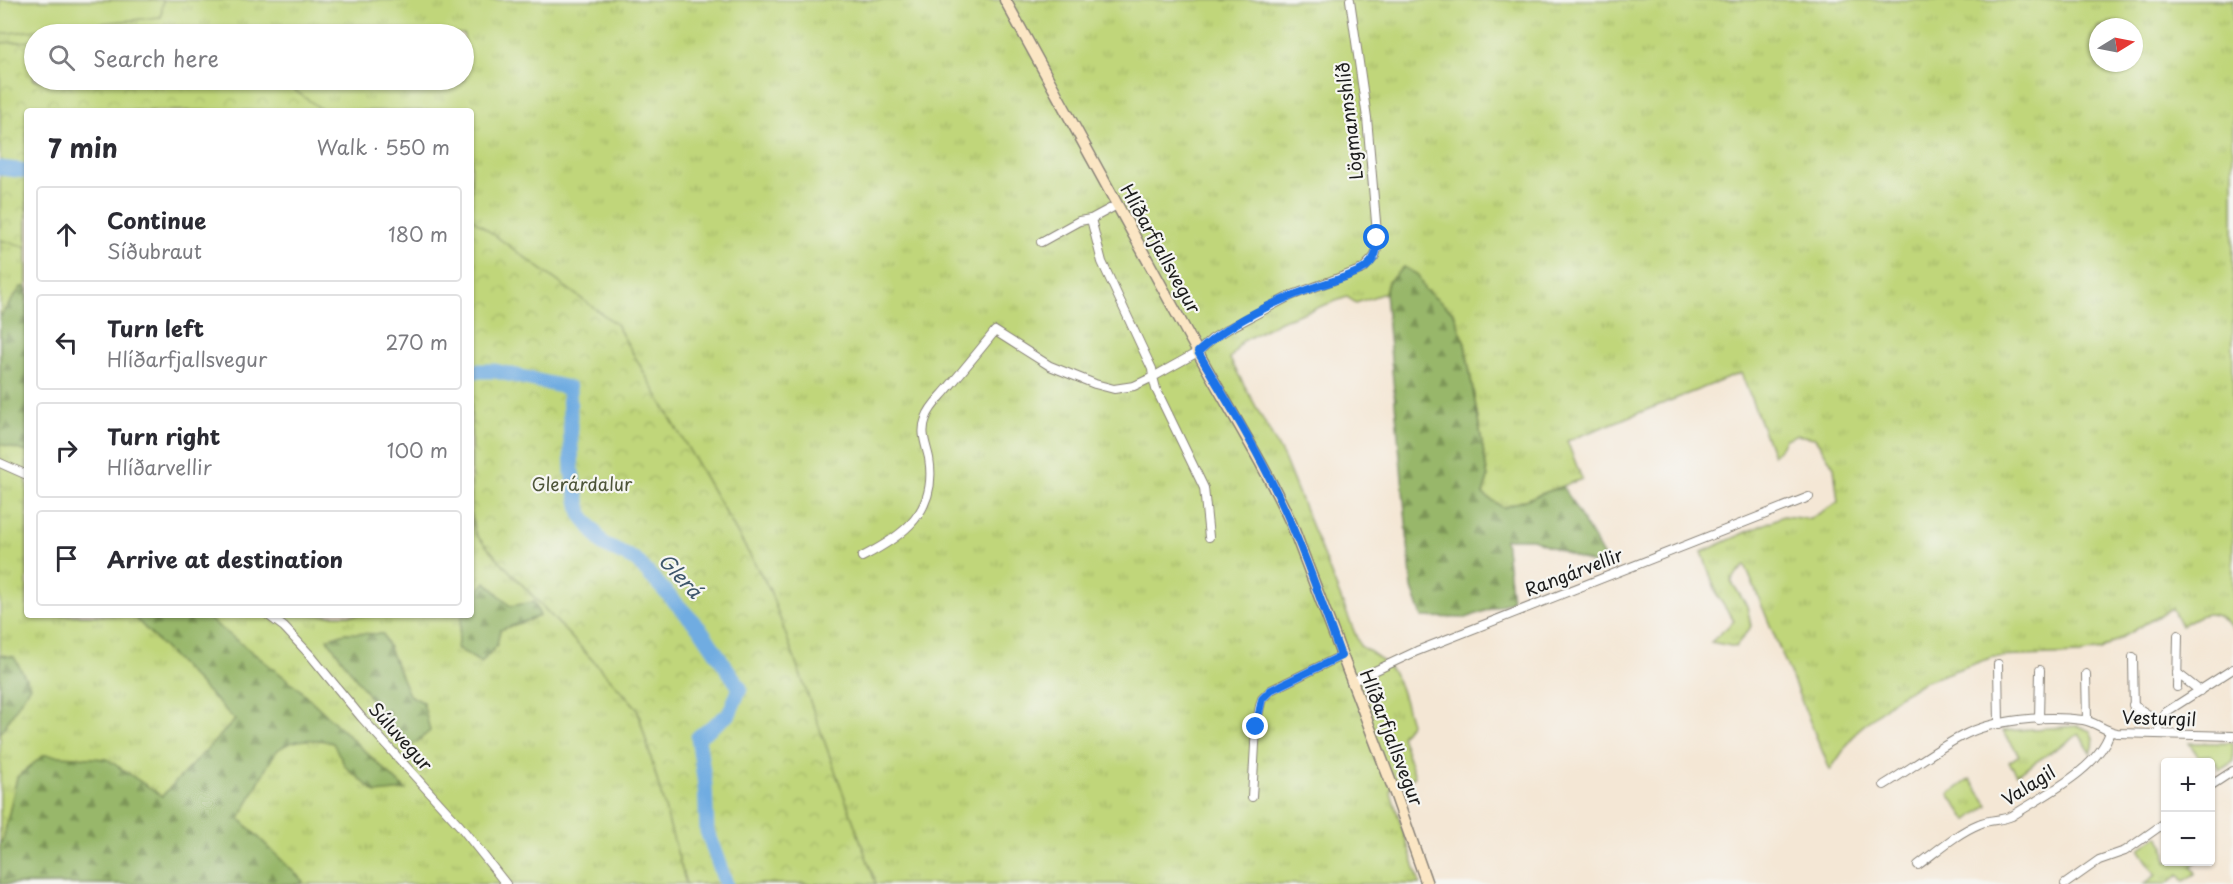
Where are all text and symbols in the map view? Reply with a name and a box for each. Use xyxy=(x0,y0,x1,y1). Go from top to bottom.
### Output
north arrow xyxy=(2089,18,2143,72)
search box xyxy=(24,24,474,90)
icon: search xyxy=(45,41,78,74)
text: Search here xyxy=(93,41,219,74)
street label: Lögmannshlíð xyxy=(1328,61,1369,182)
text: 7 min xyxy=(48,128,118,167)
text: Walk · 550 m xyxy=(317,132,450,162)
street label: Hlíðarfjallsvegur xyxy=(1115,179,1208,318)
text: Continue xyxy=(107,203,206,236)
icon: ahead xyxy=(50,218,83,251)
text: 180 m xyxy=(388,219,448,249)
route start xyxy=(1363,224,1389,250)
text: Síðubraut xyxy=(107,236,202,266)
text: Turn left xyxy=(107,311,204,344)
icon: left xyxy=(50,326,83,359)
text: 270 m xyxy=(385,327,448,357)
text: Hlíðarfjallsvegur xyxy=(107,344,267,374)
text: Turn right xyxy=(107,419,220,452)
icon: right xyxy=(50,434,83,467)
text: 100 m xyxy=(387,435,448,465)
text: Hlíðarvellir xyxy=(107,452,212,482)
park label: Glerárdalur xyxy=(532,470,633,497)
street label: Rangárvellir xyxy=(1520,540,1627,603)
icon: arrive xyxy=(50,542,83,575)
text: Arrive at destination xyxy=(107,542,343,575)
water label: Glerá xyxy=(652,546,710,605)
street label: Hlíðarfjallsvegur xyxy=(1354,665,1431,810)
street label: Súluvegur xyxy=(363,695,440,777)
street label: Vesturgil xyxy=(2121,703,2197,732)
route end xyxy=(1242,713,1268,739)
street label: Valagil xyxy=(1996,758,2060,812)
map controls xyxy=(2161,758,2215,866)
button: + xyxy=(2161,758,2215,812)
button: − xyxy=(2161,812,2215,866)

